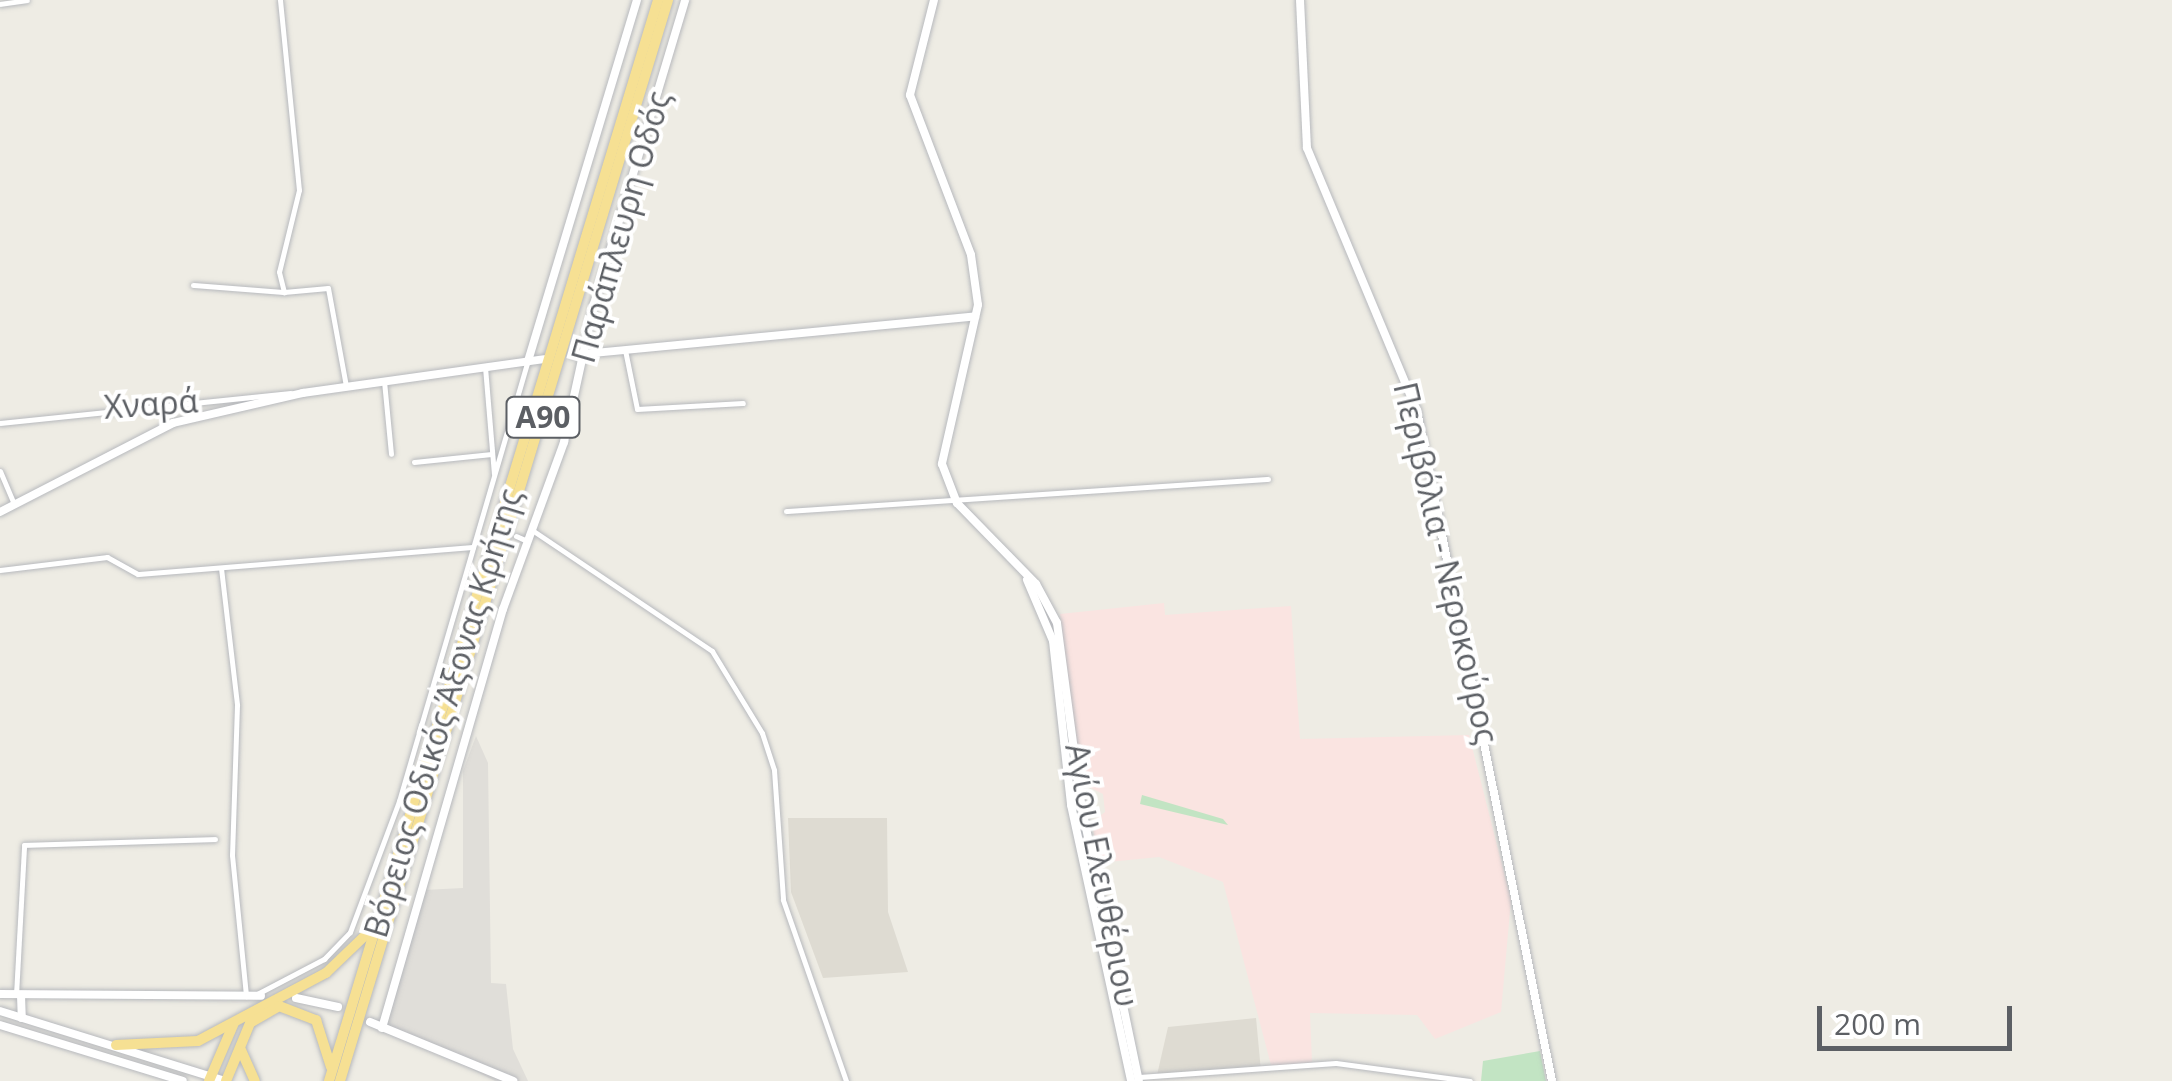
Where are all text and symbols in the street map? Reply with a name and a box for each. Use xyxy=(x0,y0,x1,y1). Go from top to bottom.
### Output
street label: Παράπλευρη Οδός xyxy=(564,87,678,367)
street label: Περιβόλια - Νεροκούρος xyxy=(1386,379,1506,747)
street label: Χναρά xyxy=(103,382,199,426)
road number: Α90 xyxy=(503,392,583,442)
street label: Βόρειος Οδικός Άξονας Κρήτης xyxy=(356,484,530,942)
street label: Αγίου Ελευθέριου xyxy=(1058,740,1146,1010)
scale bar xyxy=(1822,986,2017,1048)
text: 200 m xyxy=(1834,1003,1921,1044)

